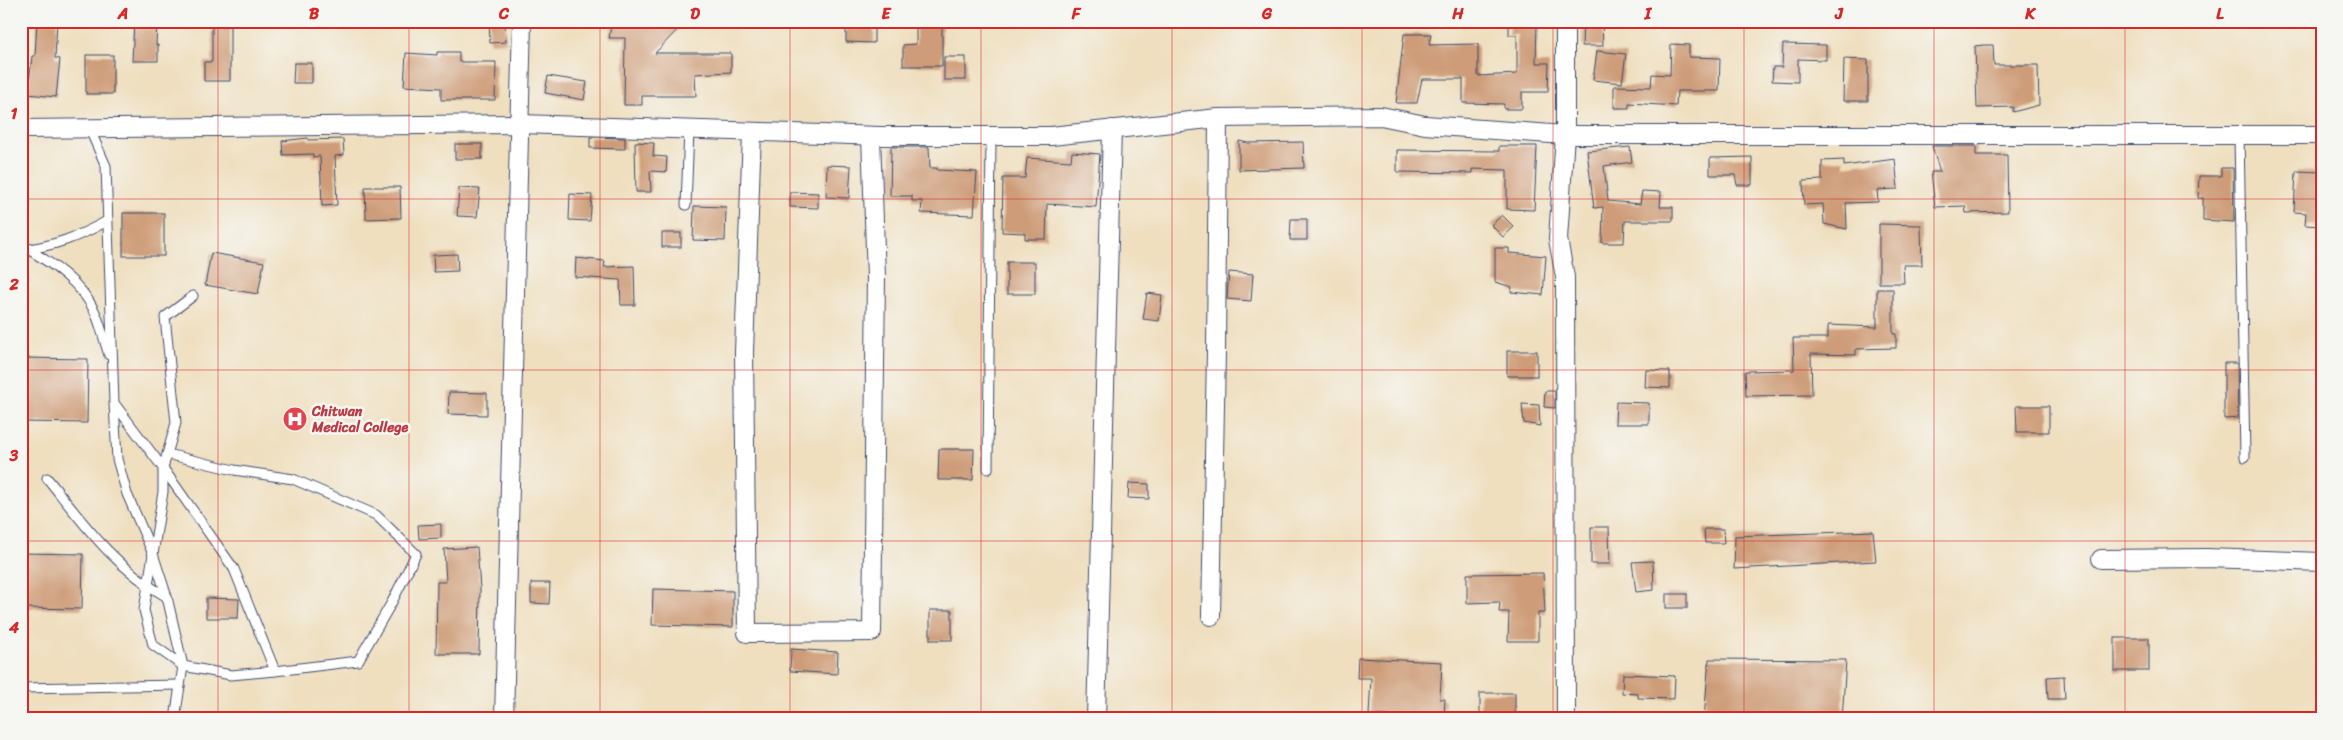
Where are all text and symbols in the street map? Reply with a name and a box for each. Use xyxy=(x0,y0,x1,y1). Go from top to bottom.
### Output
text: A xyxy=(117,0,128,28)
text: B xyxy=(309,0,320,28)
text: C xyxy=(498,0,510,28)
text: D xyxy=(690,0,700,28)
text: E xyxy=(882,0,892,28)
text: F xyxy=(1071,0,1082,28)
text: G xyxy=(1261,0,1273,28)
text: H xyxy=(1451,0,1464,28)
text: I xyxy=(1644,0,1653,28)
text: J xyxy=(1834,0,1844,28)
text: K xyxy=(2024,0,2036,28)
text: L xyxy=(2216,0,2224,28)
text: 1 xyxy=(11,99,18,128)
text: 2 xyxy=(8,270,19,299)
place label: Chitwan Medical College xyxy=(311,399,409,440)
hospital icon: Chitwan Medical College xyxy=(282,406,308,432)
text: 3 xyxy=(9,441,19,470)
text: 4 xyxy=(8,613,19,642)

